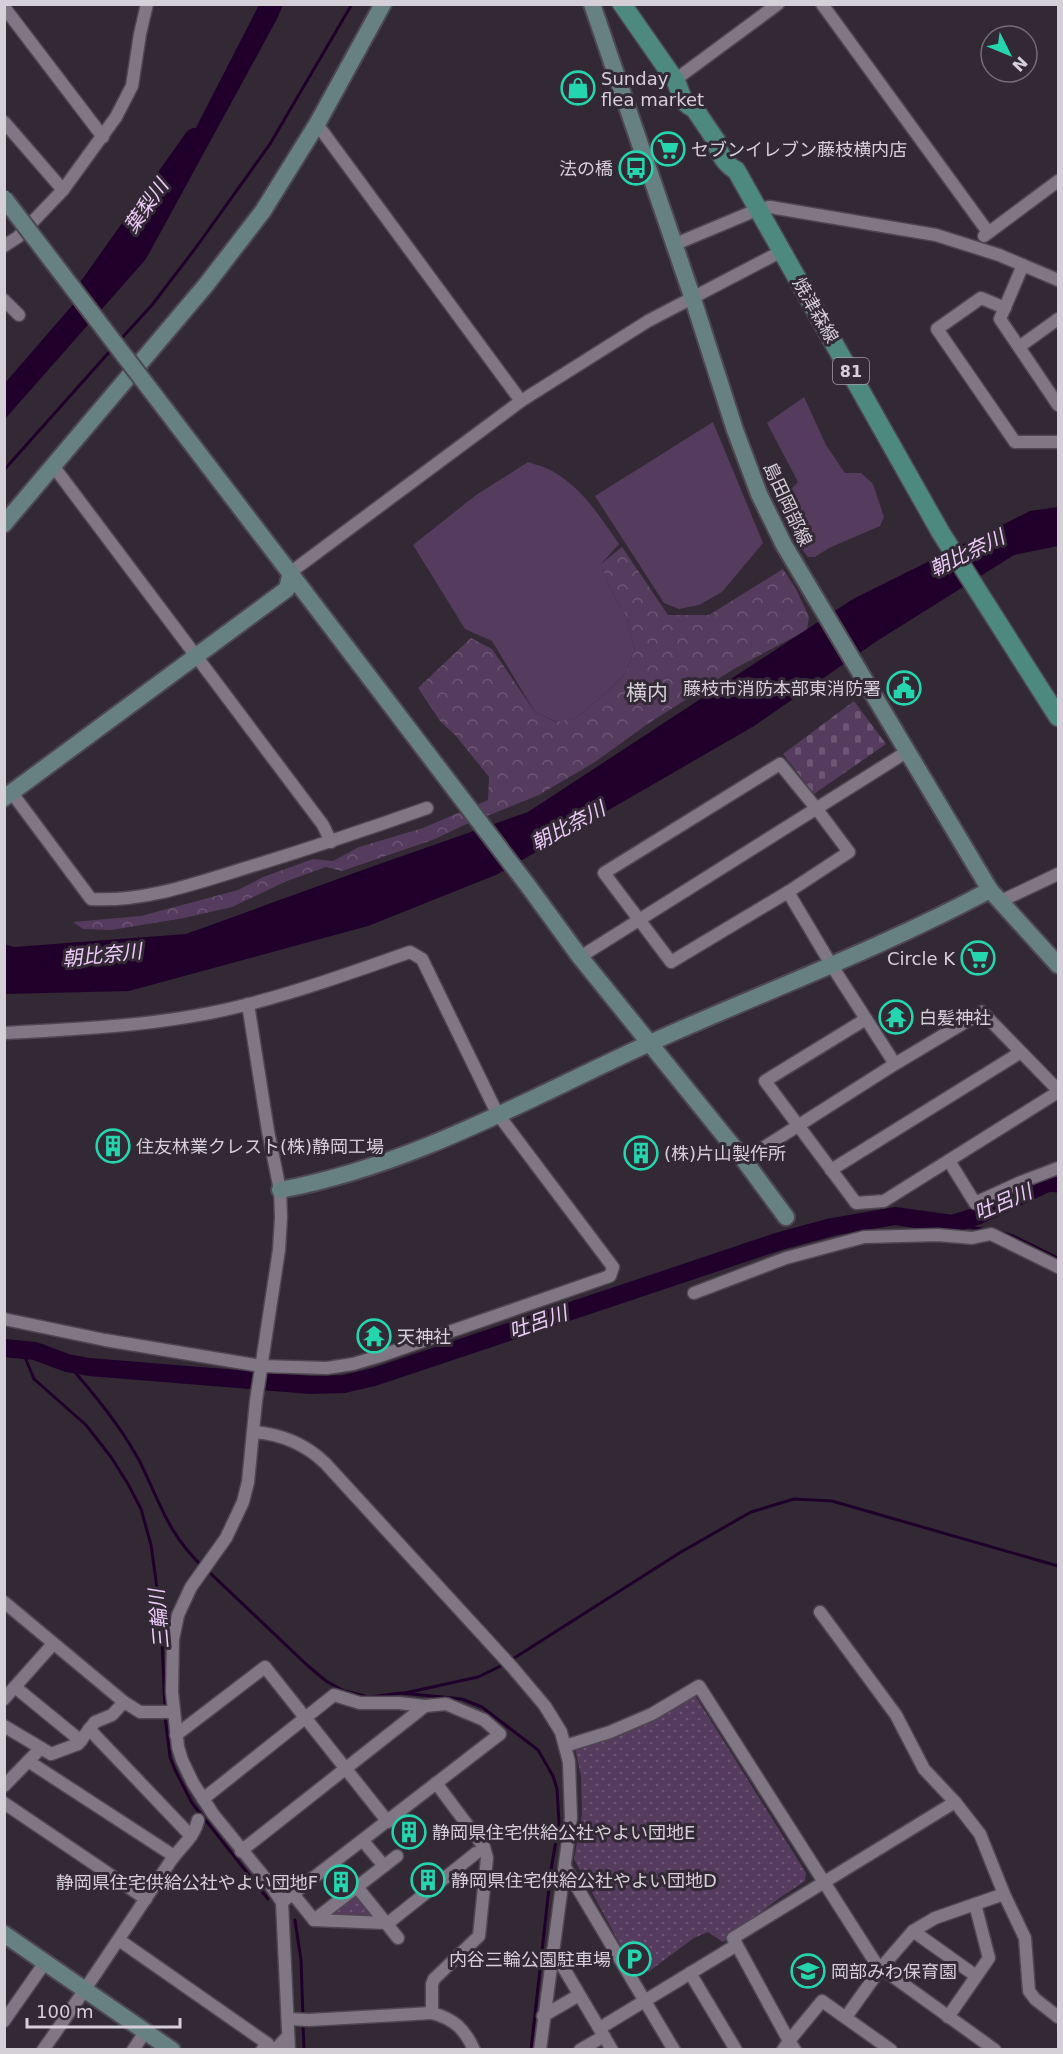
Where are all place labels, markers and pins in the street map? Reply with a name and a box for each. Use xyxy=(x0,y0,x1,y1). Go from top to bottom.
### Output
place label: Sunday flea market xyxy=(601,68,704,110)
shop icon: Sunday flea market xyxy=(560,70,596,106)
supermarket icon: セブンイレブン藤枝横内店 xyxy=(650,131,686,167)
place label: セブンイレブン藤枝横内店 xyxy=(691,139,907,160)
bus stop icon: 法の橋 xyxy=(618,150,654,186)
place label: 法の橋 xyxy=(559,158,613,179)
public building icon: 藤枝市消防本部東消防署 xyxy=(886,670,922,706)
place label: 藤枝市消防本部東消防署 xyxy=(683,678,881,699)
supermarket icon: Circle K xyxy=(960,940,996,976)
place label: Circle K xyxy=(887,948,956,969)
temple icon: 白髪神社 xyxy=(878,999,914,1035)
place label: 白髪神社 xyxy=(919,1007,991,1028)
building icon: 住友林業クレスト(株)静岡工場 xyxy=(95,1128,131,1164)
building icon: (株)片山製作所 xyxy=(623,1135,659,1171)
place label: 住友林業クレスト(株)静岡工場 xyxy=(136,1136,384,1157)
place label: (株)片山製作所 xyxy=(664,1143,786,1164)
temple icon: 天神社 xyxy=(356,1318,392,1354)
place label: 天神社 xyxy=(397,1326,451,1347)
building icon: 静岡県住宅供給公社やよい団地E xyxy=(391,1814,427,1850)
place label: 静岡県住宅供給公社やよい団地E xyxy=(432,1822,695,1843)
building icon: 静岡県住宅供給公社やよい団地D xyxy=(410,1862,446,1898)
building icon: 静岡県住宅供給公社やよい団地F xyxy=(323,1864,359,1900)
place label: 静岡県住宅供給公社やよい団地D xyxy=(451,1870,717,1891)
place label: 静岡県住宅供給公社やよい団地F xyxy=(56,1872,318,1893)
parking icon: 内谷三輪公園駐車場 xyxy=(616,1941,652,1977)
place label: 内谷三輪公園駐車場 xyxy=(449,1949,611,1970)
school or university icon: 岡部みわ保育園 xyxy=(790,1953,826,1989)
place label: 岡部みわ保育園 xyxy=(831,1961,957,1982)

